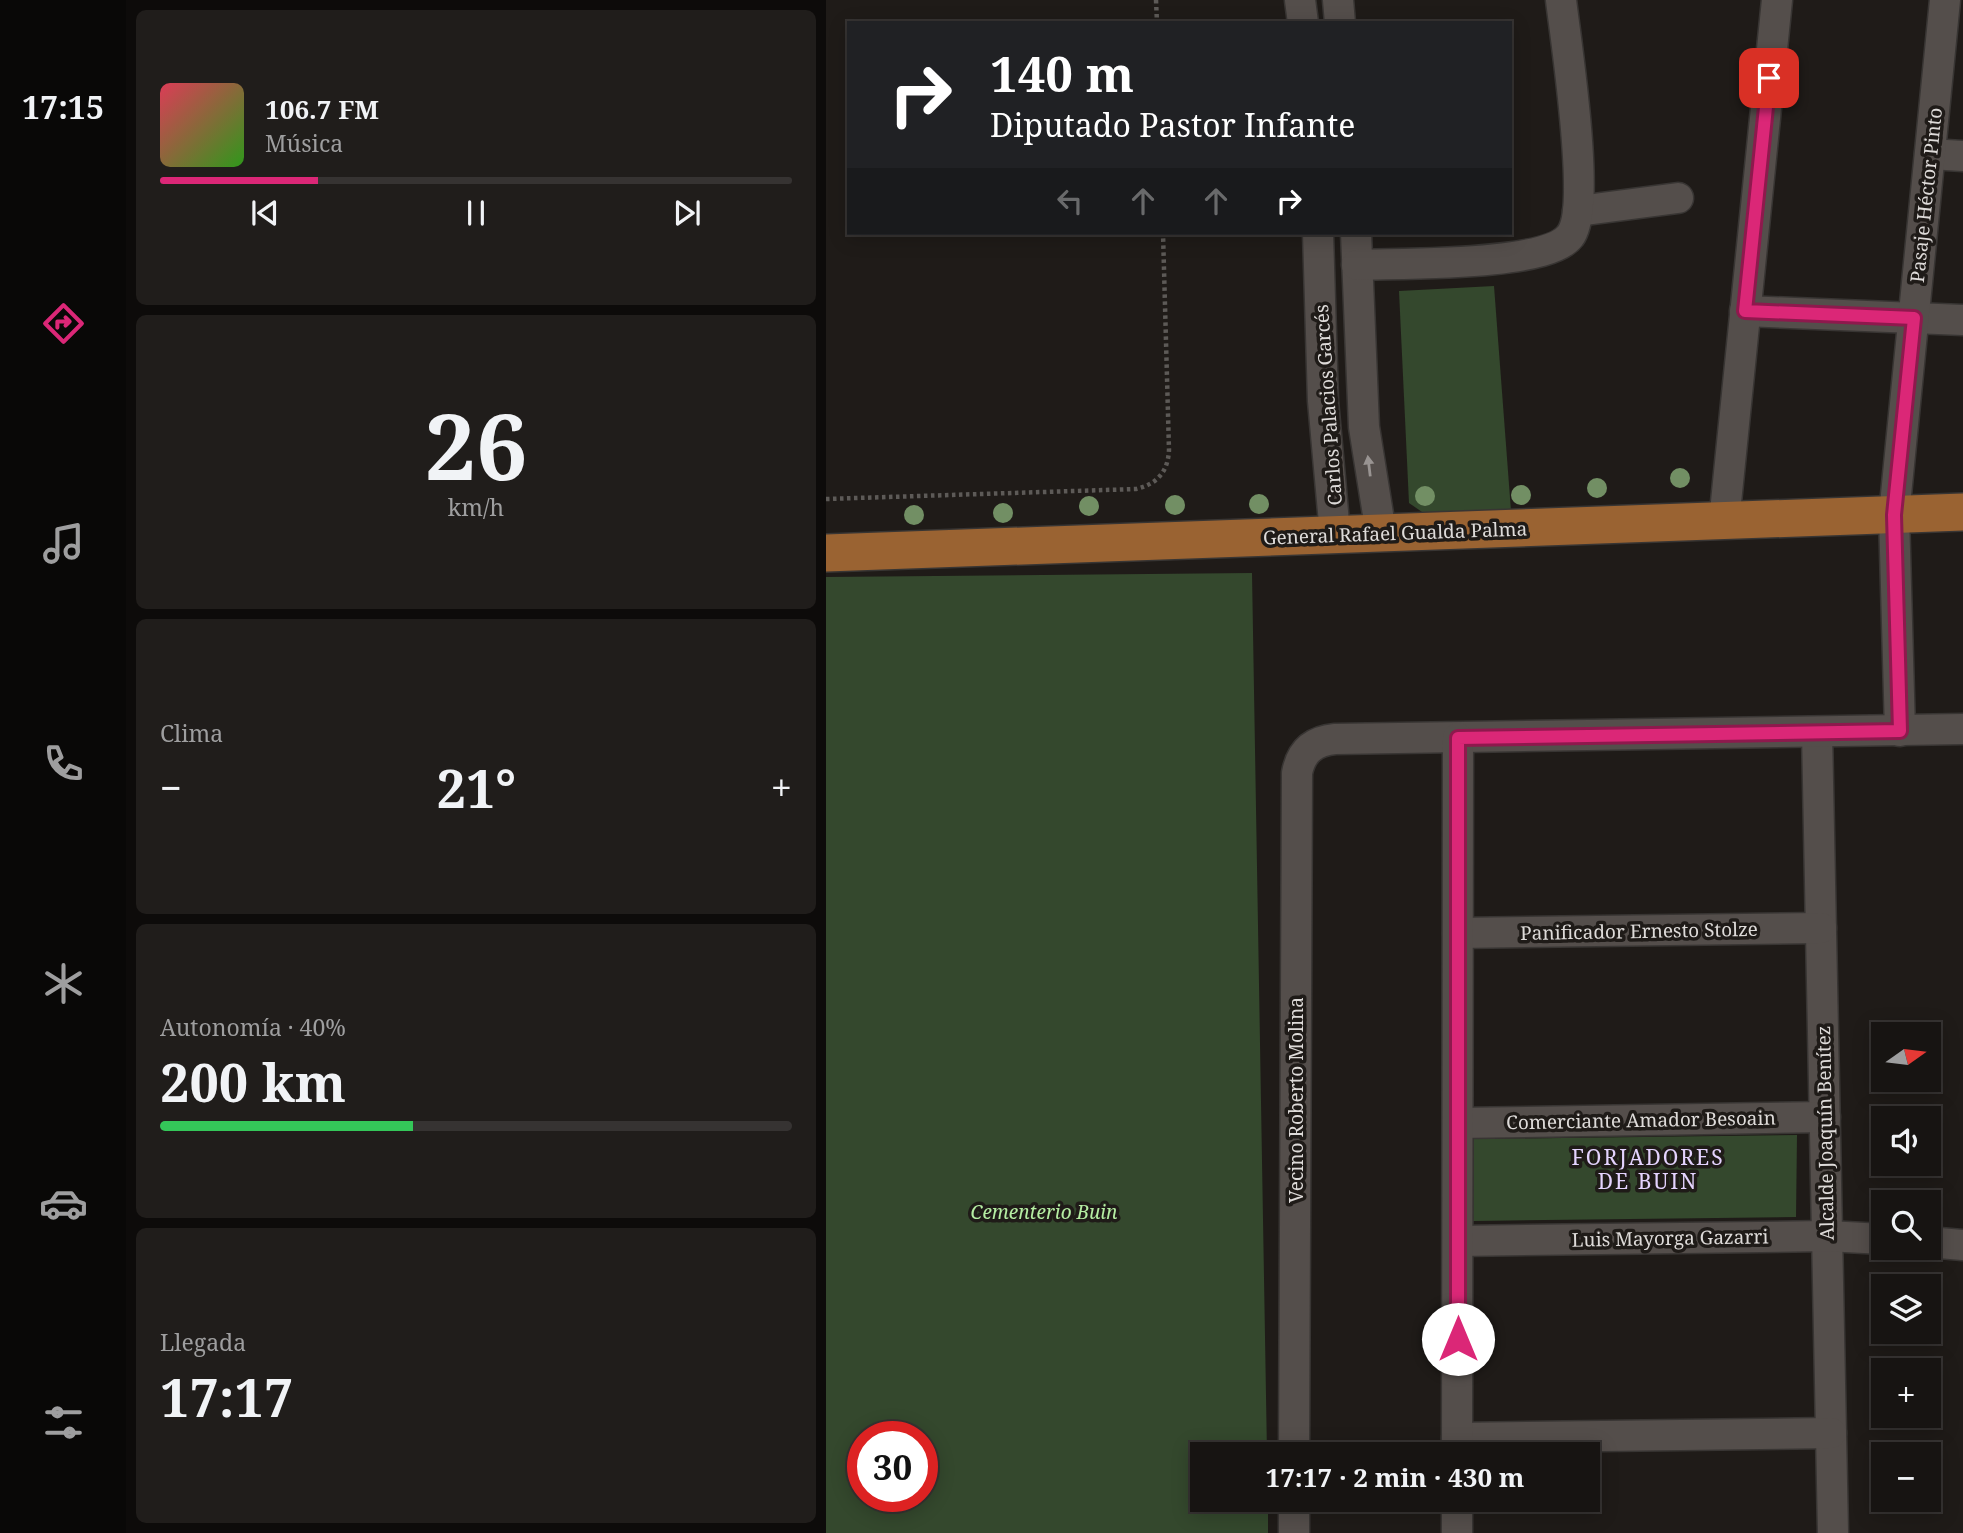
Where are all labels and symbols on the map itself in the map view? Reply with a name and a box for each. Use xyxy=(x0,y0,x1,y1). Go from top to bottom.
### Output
pin xyxy=(1739,48,1799,108)
street label: Pasaje Héctor Pinto xyxy=(1904,106,1948,284)
street label: Carlos Palacios Garcés xyxy=(1308,304,1348,506)
one-way arrow xyxy=(1364,454,1375,476)
street label: General Rafael Gualda Palma xyxy=(1262,515,1528,551)
street label: Panificador Ernesto Stolze xyxy=(1520,916,1758,946)
street label: Vecino Roberto Molina xyxy=(1283,997,1309,1203)
north arrow xyxy=(1871,1022,1941,1092)
street label: Alcalde Joaquín Benítez xyxy=(1810,1025,1840,1241)
street label: Comerciante Amador Besoain xyxy=(1506,1105,1776,1135)
district label: FORJADORES DE BUIN xyxy=(1571,1143,1725,1195)
park label: Cementerio Buin xyxy=(971,1199,1118,1225)
street label: Luis Mayorga Gazarri xyxy=(1571,1223,1769,1253)
position arrow xyxy=(1421,1302,1495,1376)
speed limit sign: 30 xyxy=(847,1421,938,1512)

